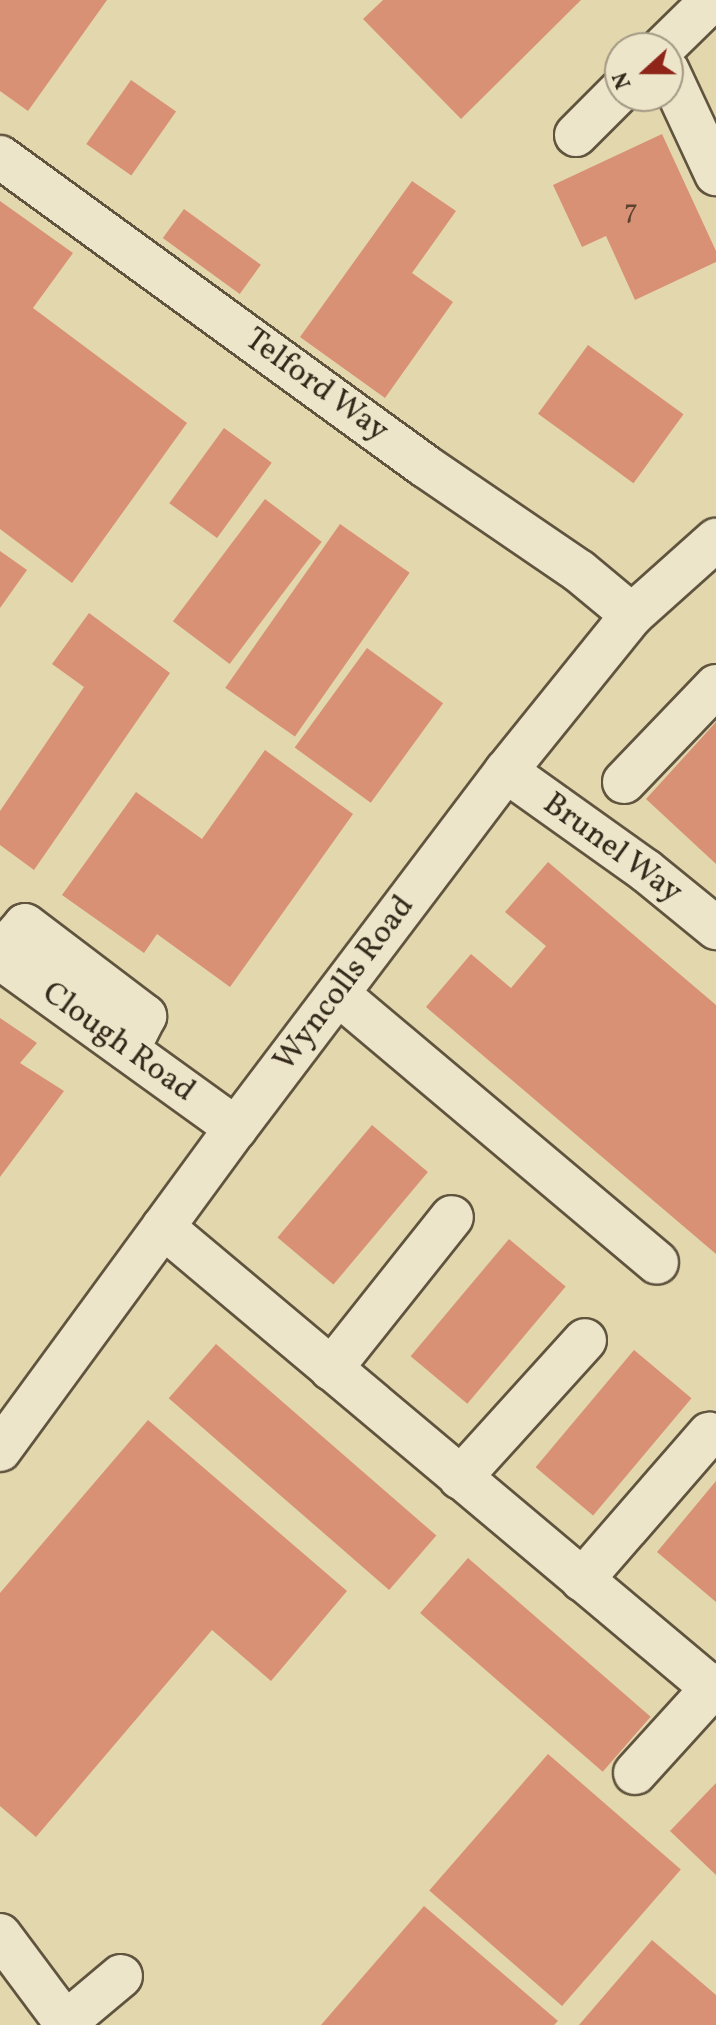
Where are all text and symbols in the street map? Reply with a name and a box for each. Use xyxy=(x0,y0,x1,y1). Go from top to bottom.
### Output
north arrow xyxy=(604,32,684,112)
text: N xyxy=(606,67,640,93)
house number: 7 xyxy=(624,194,638,228)
street label: Telford Way xyxy=(236,321,396,451)
street label: Brunel Way xyxy=(534,785,690,913)
street label: Wyncolls Road xyxy=(267,889,423,1079)
street label: Clough Road xyxy=(34,975,202,1111)

